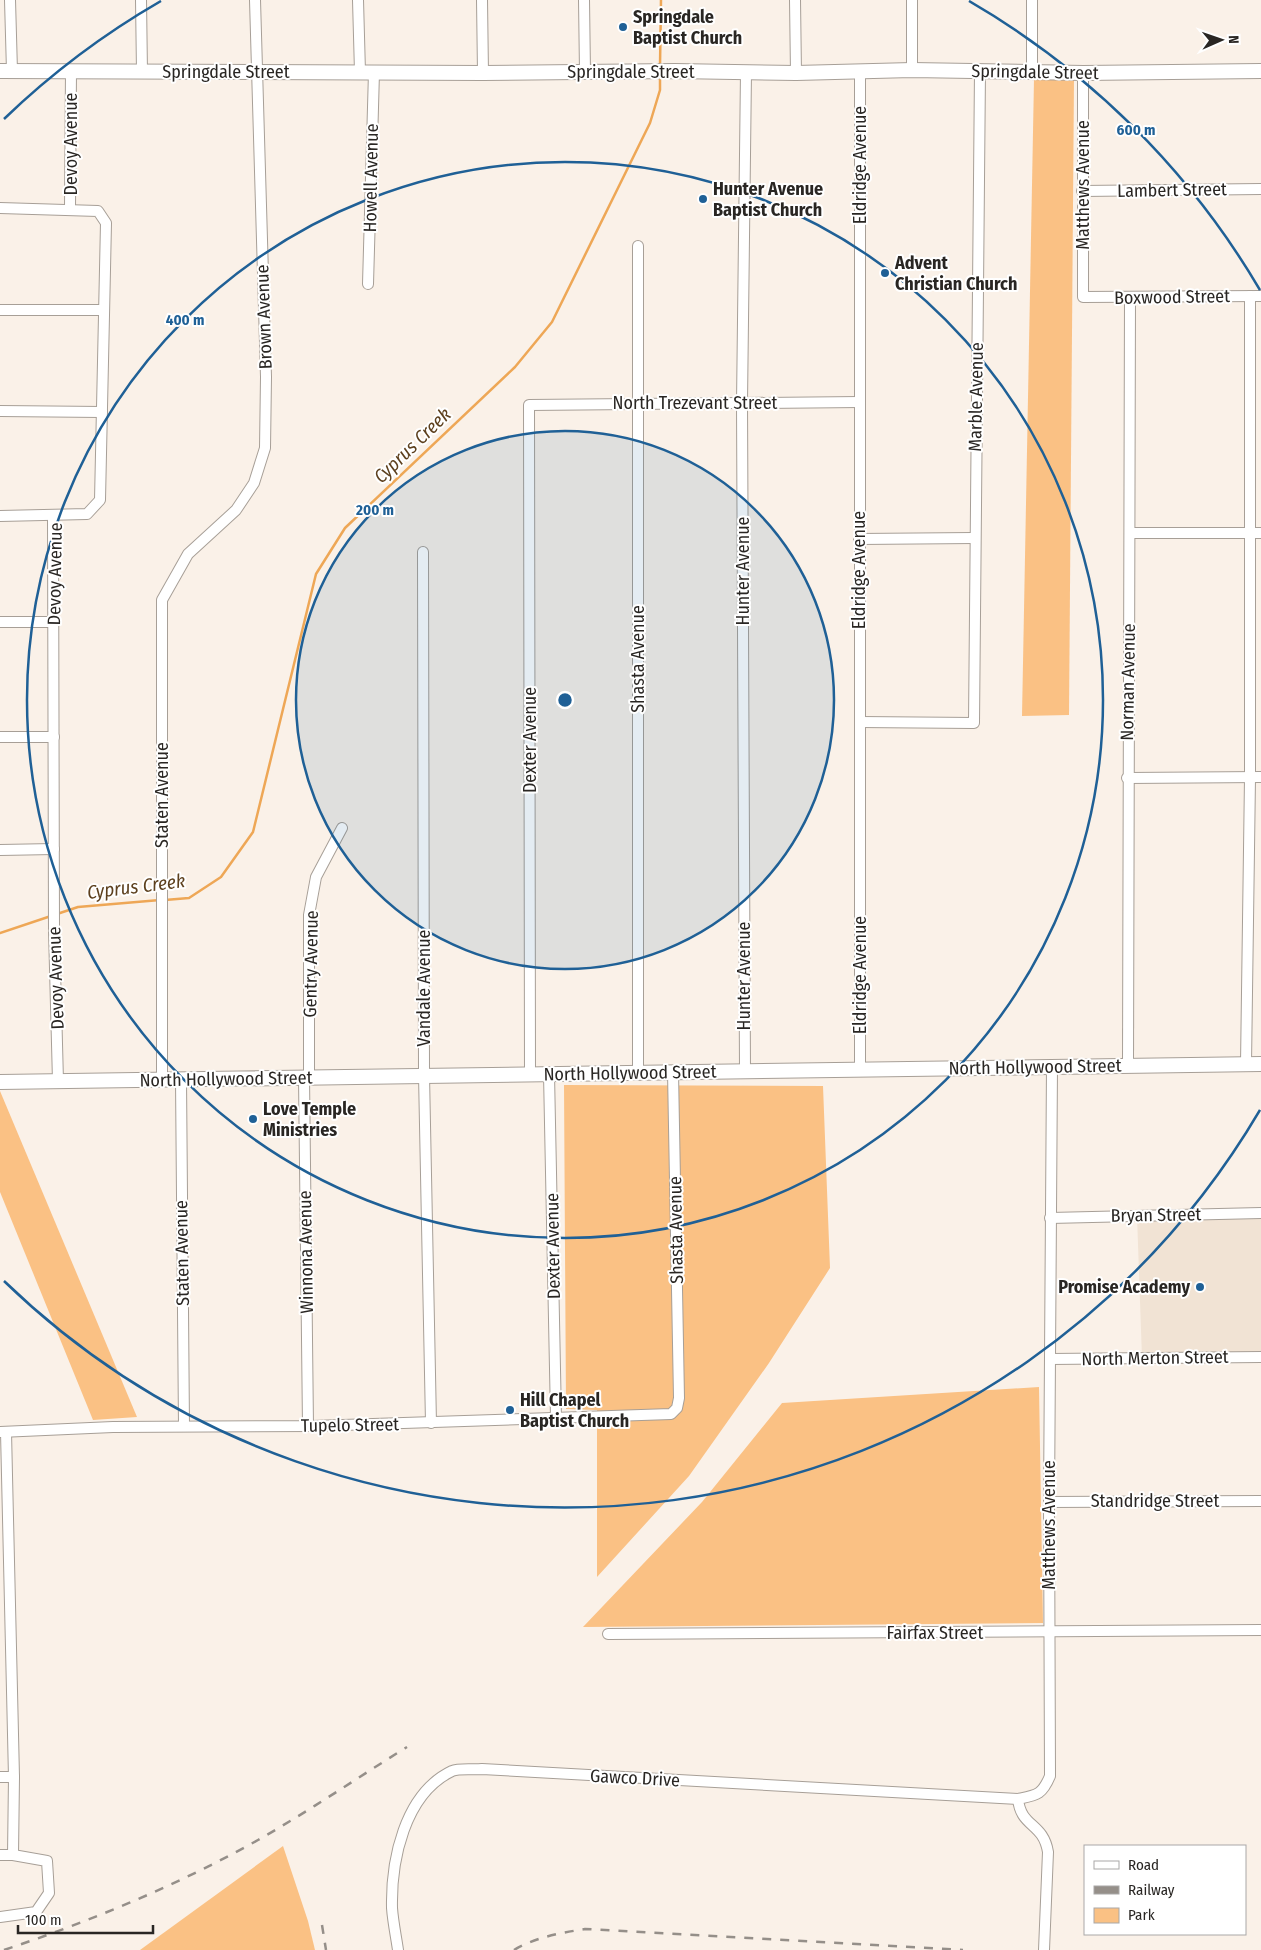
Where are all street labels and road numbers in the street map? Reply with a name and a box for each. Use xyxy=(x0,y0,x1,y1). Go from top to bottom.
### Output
street label: Springdale Street xyxy=(971,60,1099,84)
street label: Springdale Street xyxy=(162,61,290,83)
street label: Springdale Street xyxy=(567,61,695,83)
street label: Devoy Avenue xyxy=(60,92,82,195)
street label: Eldridge Avenue xyxy=(849,106,871,224)
street label: Matthews Avenue xyxy=(1072,120,1094,250)
street label: Howell Avenue xyxy=(359,123,383,233)
street label: Lambert Street xyxy=(1117,178,1227,202)
street label: Brown Avenue xyxy=(251,264,277,370)
street label: Boxwood Street xyxy=(1114,285,1230,309)
street label: Marble Avenue xyxy=(964,342,988,452)
street label: North Trezevant Street xyxy=(613,392,778,414)
street label: Eldridge Avenue xyxy=(848,511,870,629)
street label: Hunter Avenue xyxy=(732,516,754,625)
street label: Devoy Avenue xyxy=(43,522,67,626)
street label: Shasta Avenue xyxy=(627,605,649,713)
street label: Norman Avenue xyxy=(1116,623,1140,741)
street label: Dexter Avenue xyxy=(519,687,541,793)
street label: Staten Avenue xyxy=(151,742,173,848)
street label: Gentry Avenue xyxy=(299,910,323,1018)
street label: Eldridge Avenue xyxy=(849,916,871,1034)
street label: Hunter Avenue xyxy=(733,921,755,1030)
street label: Devoy Avenue xyxy=(43,926,69,1030)
street label: Vandale Avenue xyxy=(413,929,435,1046)
street label: North Hollywood Street xyxy=(948,1054,1122,1080)
street label: North Hollywood Street xyxy=(543,1060,717,1086)
street label: North Hollywood Street xyxy=(139,1066,313,1092)
street label: Shasta Avenue xyxy=(664,1176,688,1284)
street label: Winnona Avenue xyxy=(294,1190,318,1314)
street label: Dexter Avenue xyxy=(541,1193,565,1299)
street label: Staten Avenue xyxy=(170,1200,194,1306)
street label: Bryan Street xyxy=(1110,1203,1202,1227)
street label: North Merton Street xyxy=(1081,1346,1229,1370)
street label: Tupelo Street xyxy=(301,1413,399,1437)
street label: Matthews Avenue xyxy=(1038,1460,1060,1590)
street label: Standridge Street xyxy=(1091,1490,1219,1512)
street label: Fairfax Street xyxy=(887,1622,983,1644)
street label: Gawco Drive xyxy=(589,1765,681,1791)

